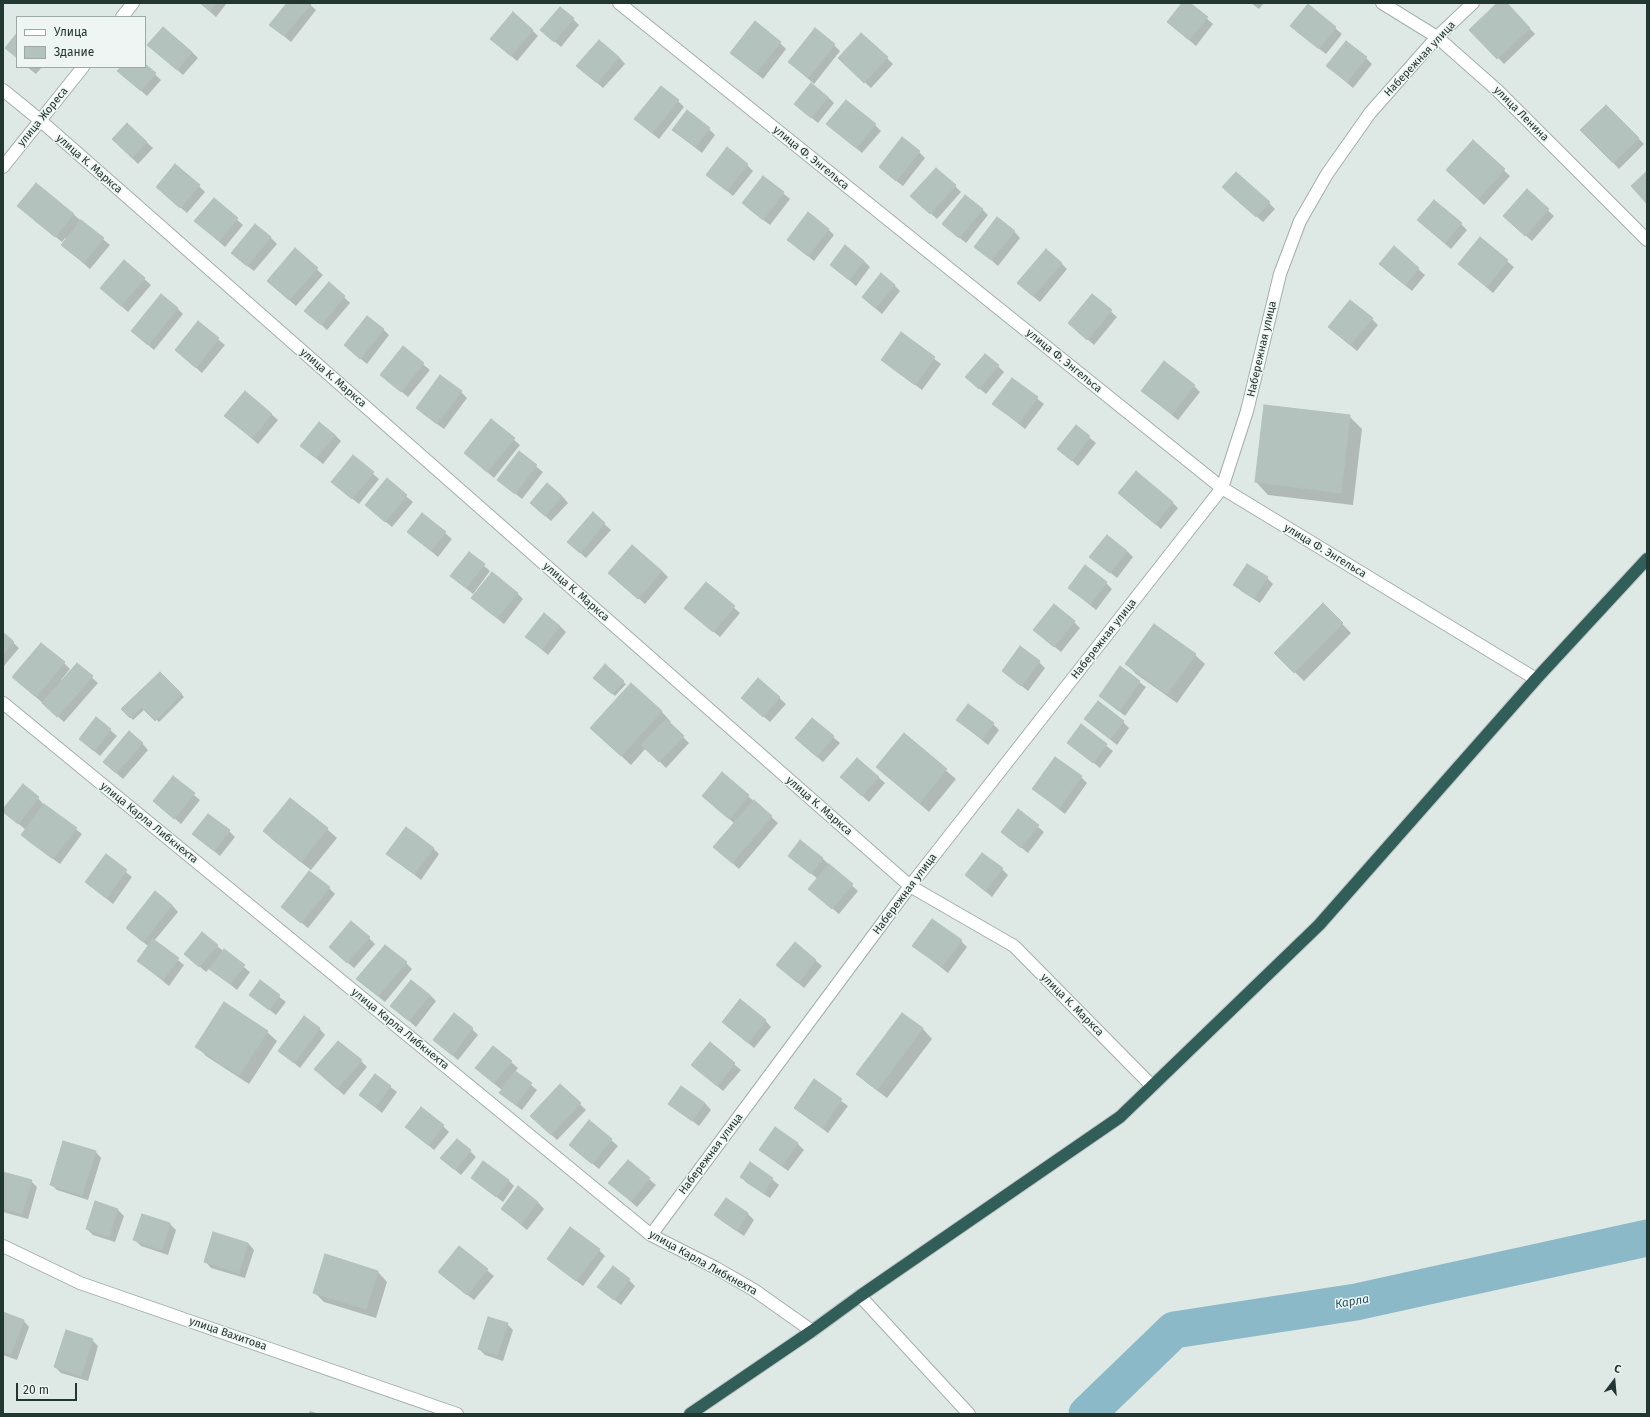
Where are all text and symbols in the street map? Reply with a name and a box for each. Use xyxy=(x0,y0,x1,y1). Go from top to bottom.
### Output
legend xyxy=(16,16,146,68)
street label: Набережная улица xyxy=(1382,19,1458,99)
text: Улица xyxy=(54,25,88,39)
text: Здание xyxy=(54,45,94,59)
street label: улица Ленина xyxy=(1491,84,1551,144)
street label: улица Жореса xyxy=(15,85,71,149)
street label: улица Ф. Энгельса xyxy=(770,123,852,193)
street label: улица К. Маркса xyxy=(53,132,125,196)
street label: Набережная улица xyxy=(1245,300,1279,398)
street label: улица Ф. Энгельса xyxy=(1023,326,1105,396)
street label: улица К. Маркса xyxy=(297,346,369,410)
street label: улица Ф. Энгельса xyxy=(1281,521,1369,581)
street label: улица К. Маркса xyxy=(540,560,612,624)
street label: Набережная улица xyxy=(1069,596,1139,682)
street label: улица К. Маркса xyxy=(783,774,855,838)
street label: улица Карла Либкнехта xyxy=(98,780,200,866)
street label: Набережная улица xyxy=(870,851,940,937)
street label: улица К. Маркса xyxy=(1038,971,1106,1039)
street label: улица Карла Либкнехта xyxy=(349,986,451,1072)
street label: Набережная улица xyxy=(676,1111,746,1197)
street label: улица Карла Либкнехта xyxy=(647,1228,759,1298)
water label: Карла xyxy=(1334,1292,1370,1312)
street label: улица Вахитова xyxy=(187,1315,269,1353)
north arrow xyxy=(1594,1361,1634,1401)
text: С xyxy=(1613,1362,1622,1376)
scale bar xyxy=(18,1375,79,1401)
text: 20 m xyxy=(23,1383,49,1397)

